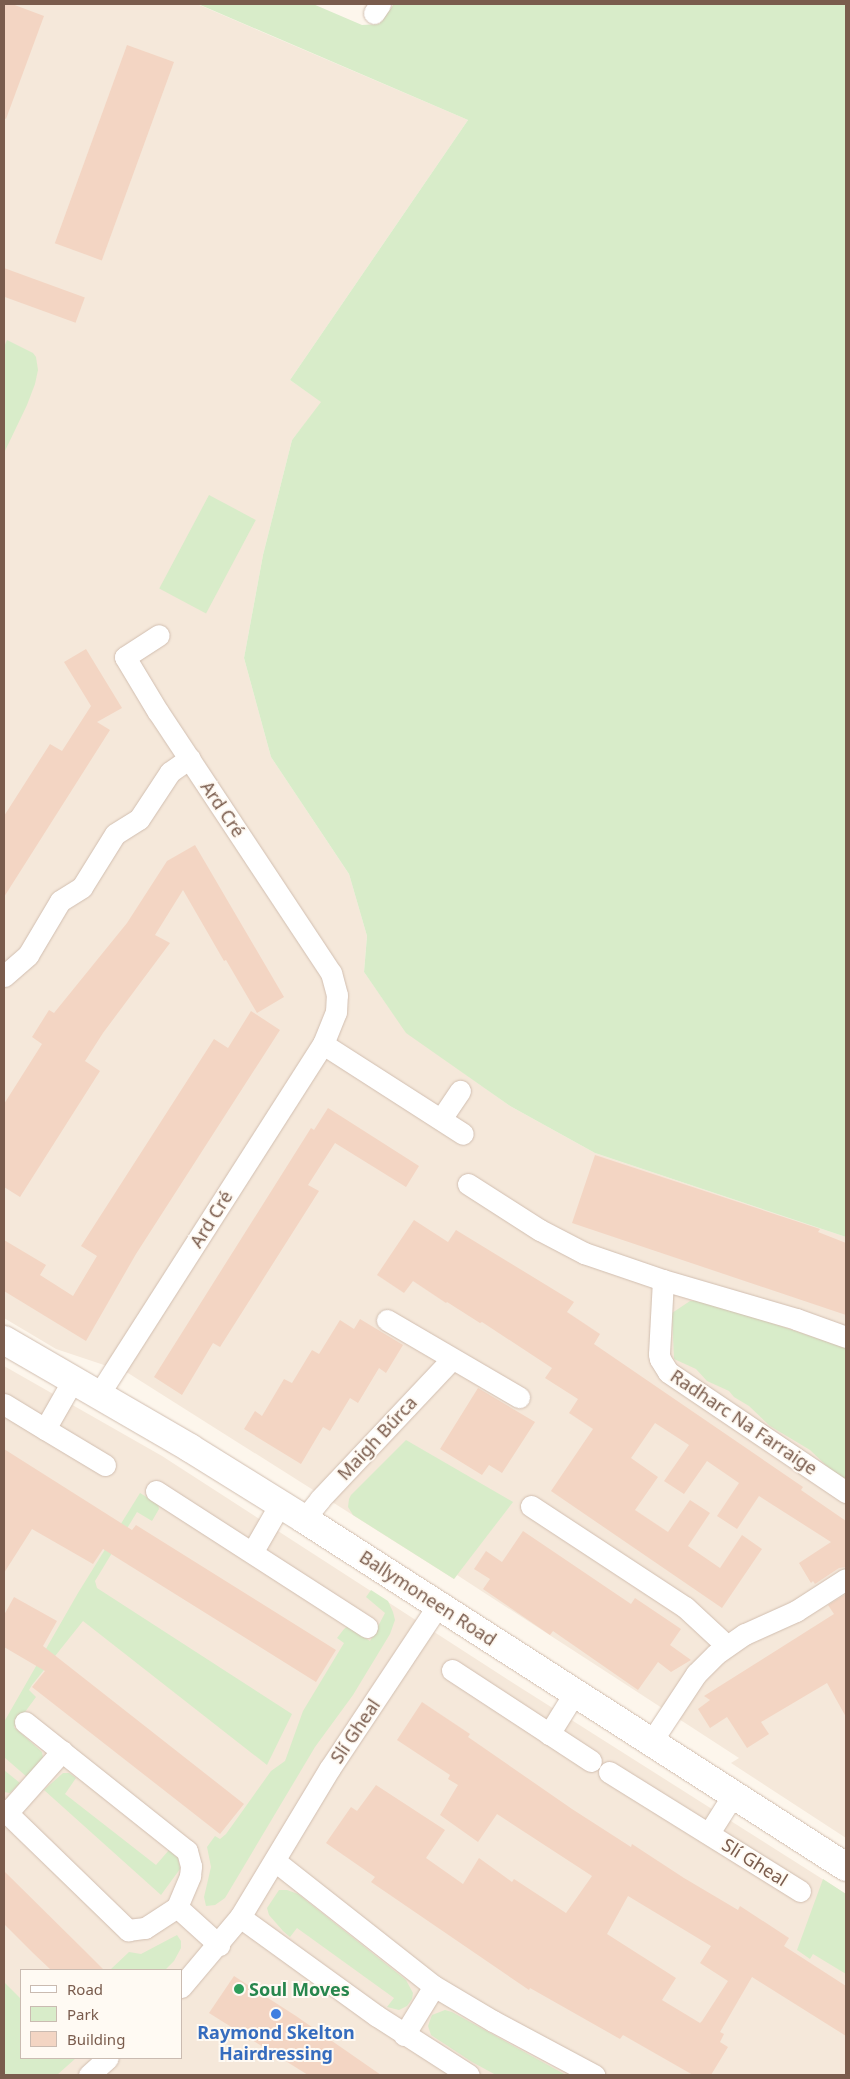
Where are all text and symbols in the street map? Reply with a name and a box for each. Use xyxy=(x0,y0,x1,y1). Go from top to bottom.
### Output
street label: Ard Cré xyxy=(196,777,250,841)
street label: Ard Cré xyxy=(185,1187,237,1251)
street label: Radharc Na Farraige xyxy=(667,1365,821,1479)
street label: Maigh Búrca xyxy=(333,1392,421,1484)
street label: Ballymoneen Road xyxy=(356,1546,500,1650)
street label: Slí Gheal xyxy=(326,1695,384,1767)
street label: Slí Gheal xyxy=(718,1834,792,1890)
legend xyxy=(20,1969,182,2059)
place label: Soul Moves xyxy=(249,1978,350,2000)
text: Road xyxy=(67,1979,103,1999)
marker: Soul Moves xyxy=(233,1983,245,1995)
text: Park xyxy=(67,2004,99,2024)
marker: Raymond Skelton Hairdressing xyxy=(270,2008,282,2020)
place label: Raymond Skelton Hairdressing xyxy=(197,2022,355,2064)
text: Building xyxy=(67,2029,125,2049)

